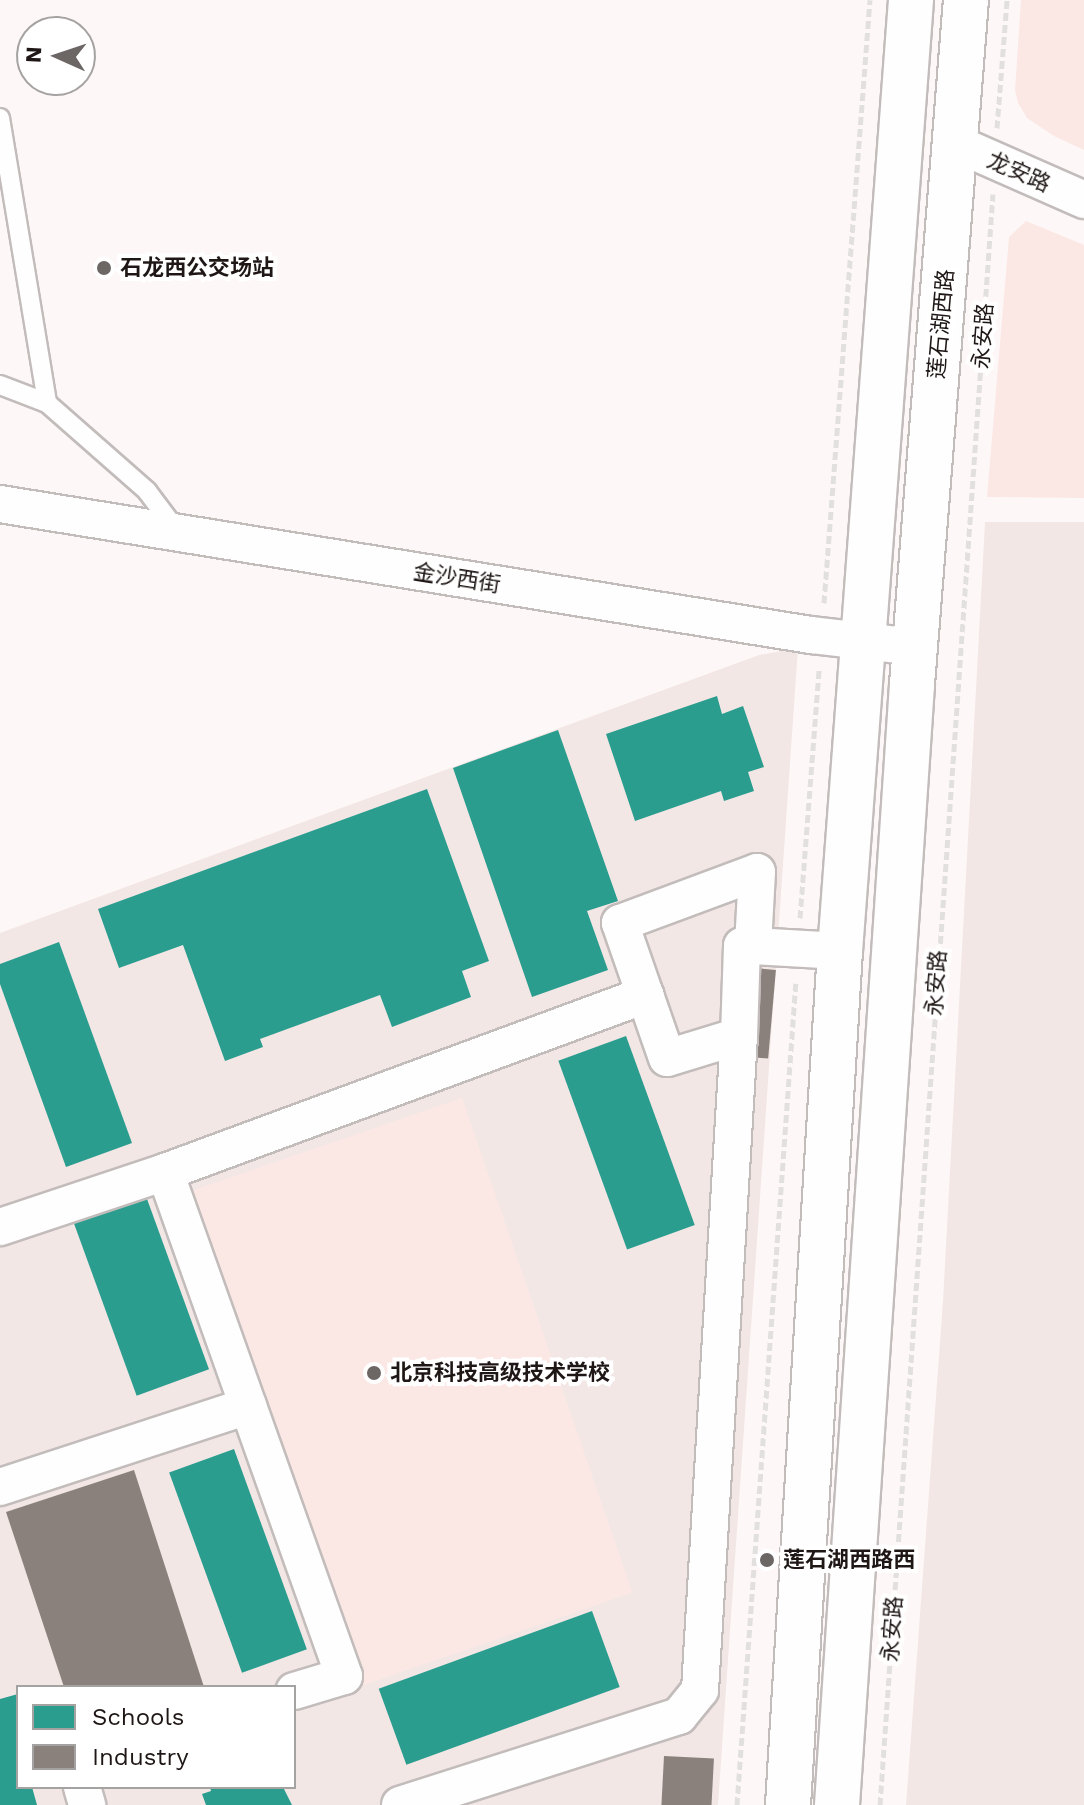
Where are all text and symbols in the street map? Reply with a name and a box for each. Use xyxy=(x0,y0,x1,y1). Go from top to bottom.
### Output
north arrow xyxy=(16,16,96,96)
text: N xyxy=(21,46,46,64)
street label: 龙安路 xyxy=(983,147,1055,197)
place label: 石龙西公交场站 xyxy=(120,255,274,281)
marker: 石龙西公交场站 xyxy=(95,259,113,277)
street label: 莲石湖西路 xyxy=(923,268,959,380)
street label: 永安路 xyxy=(968,302,998,370)
street label: 金沙西街 xyxy=(411,558,503,598)
street label: 永安路 xyxy=(921,949,951,1017)
place label: 北京科技高级技术学校 xyxy=(390,1360,610,1386)
marker: 北京科技高级技术学校 xyxy=(365,1364,383,1382)
place label: 莲石湖西路西 xyxy=(783,1547,915,1573)
marker: 莲石湖西路西 xyxy=(758,1551,776,1569)
street label: 永安路 xyxy=(877,1595,907,1663)
legend xyxy=(16,1685,296,1789)
text: Schools xyxy=(92,1703,184,1731)
text: Industry xyxy=(92,1743,189,1771)

